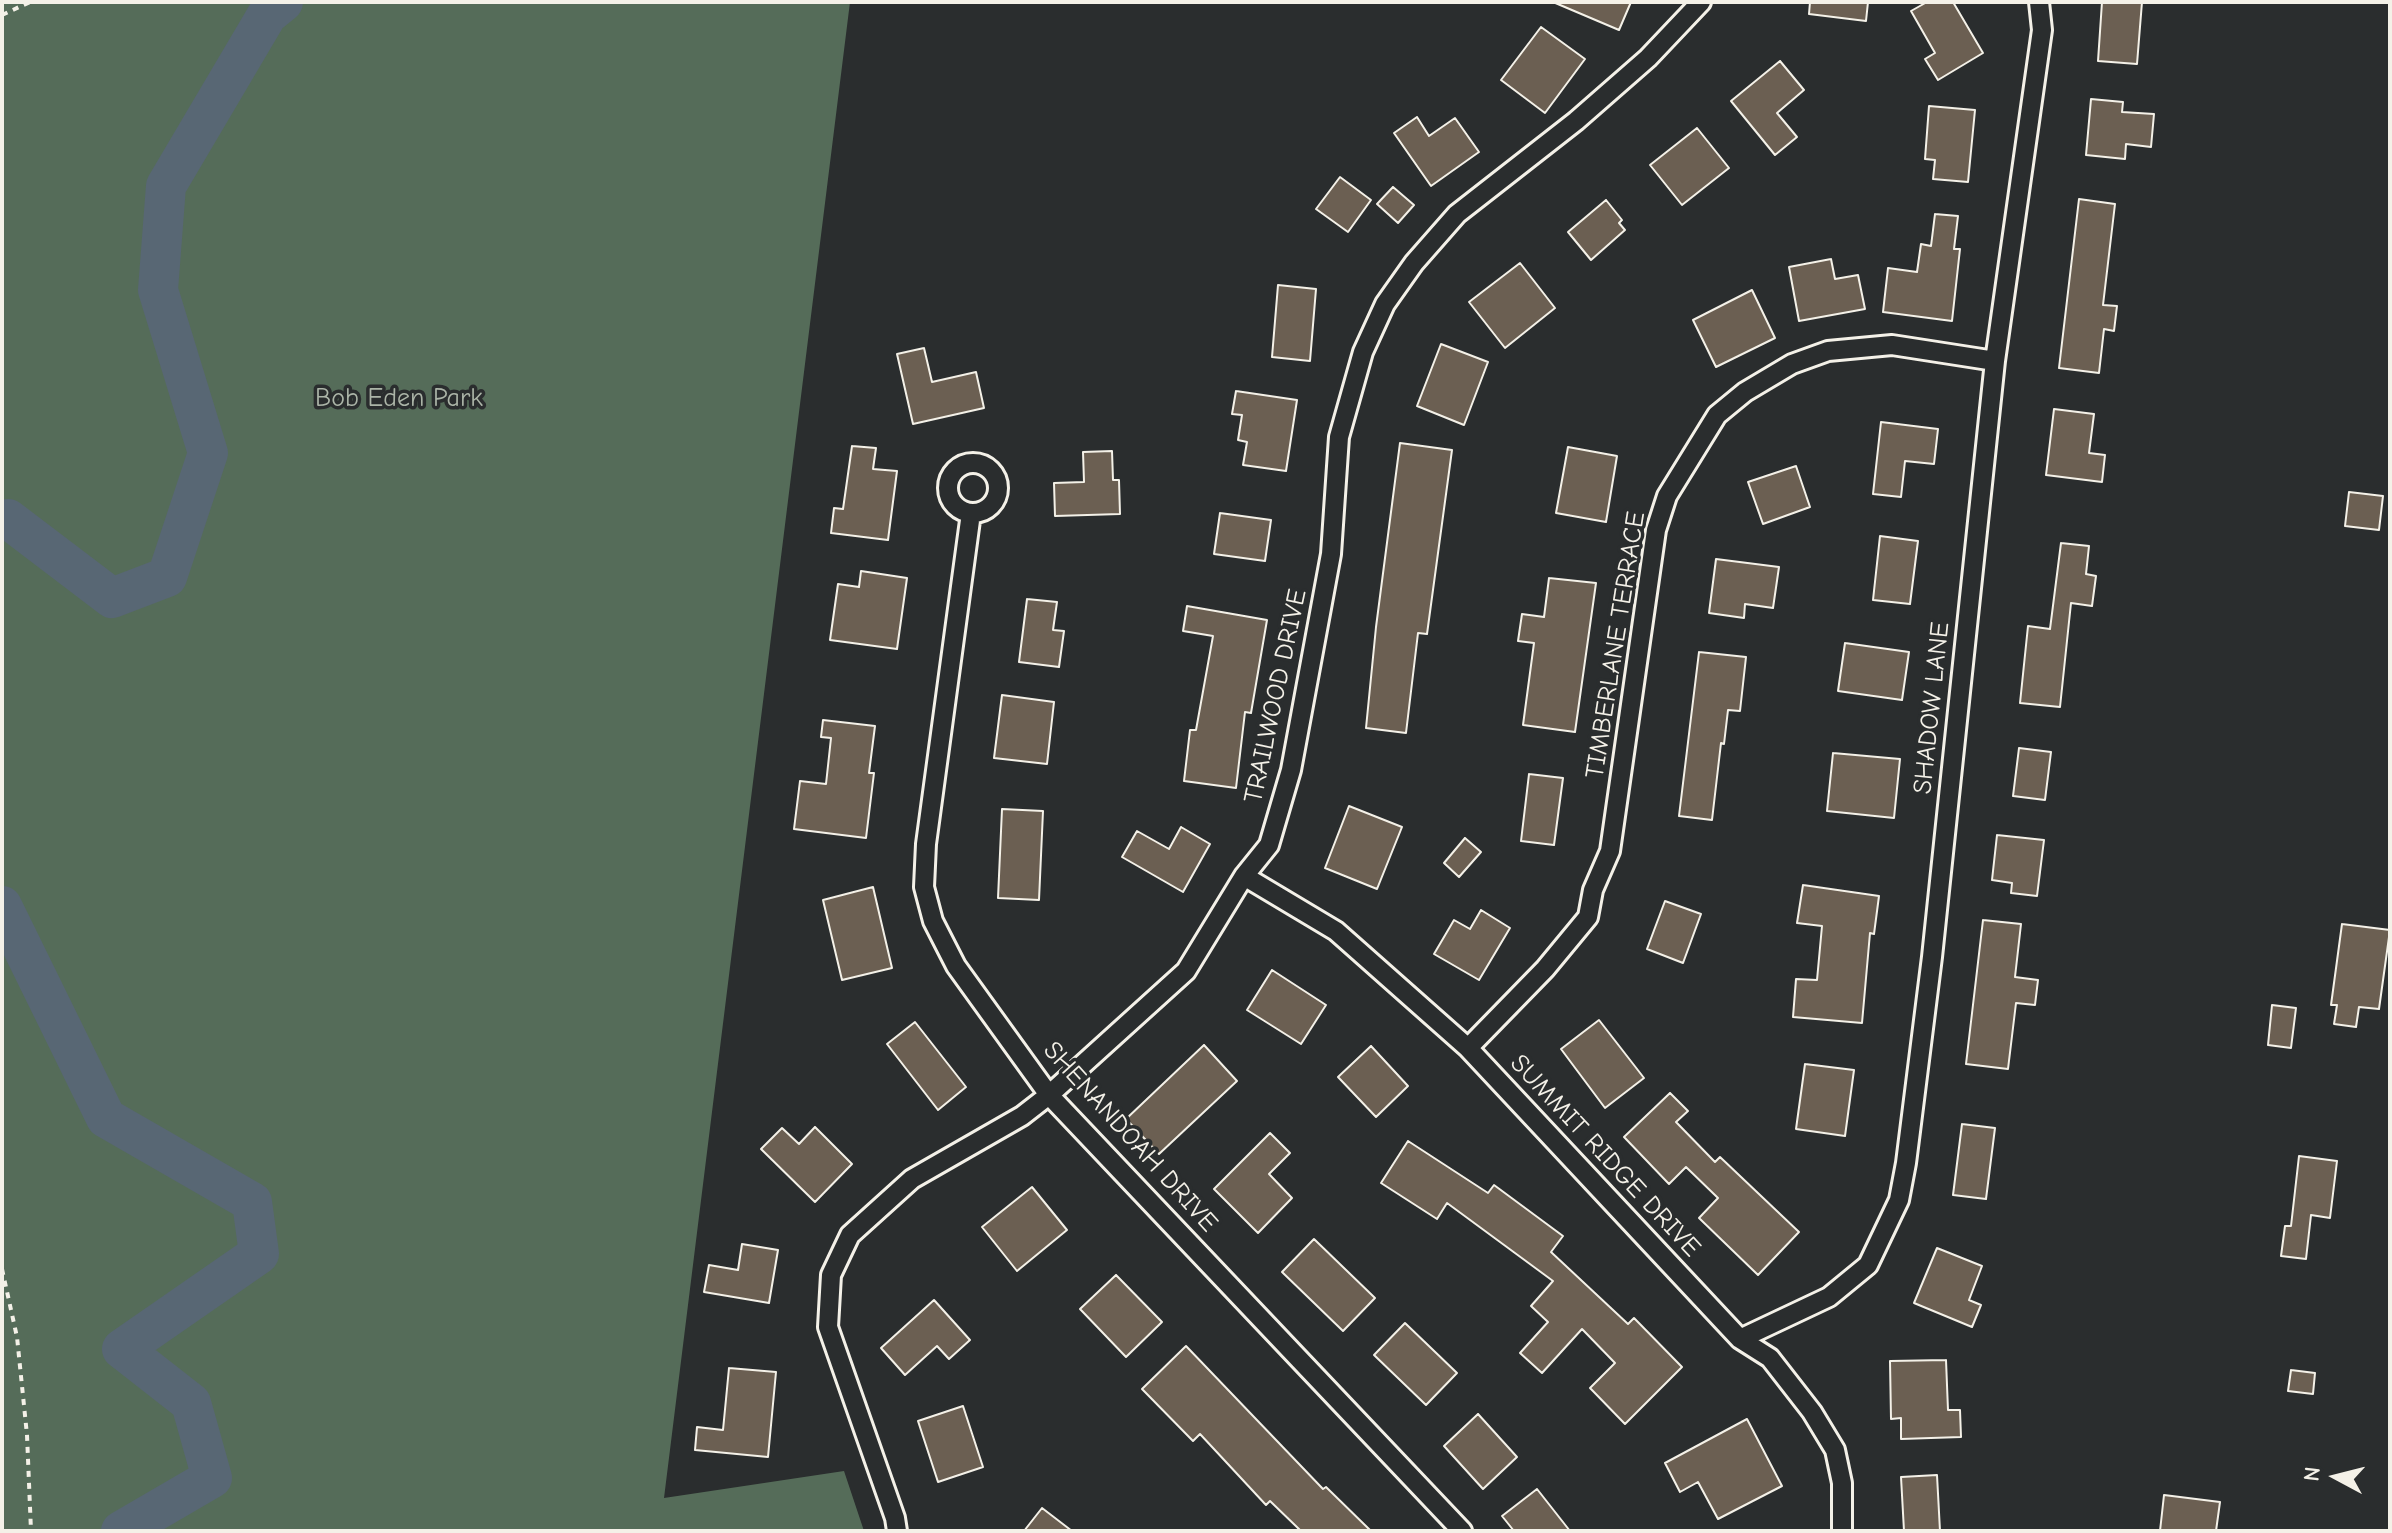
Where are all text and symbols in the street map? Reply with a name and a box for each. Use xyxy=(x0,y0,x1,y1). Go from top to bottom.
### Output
park label: Bob Eden Park xyxy=(315,383,483,415)
street label: TIMBERLANE TERRACE xyxy=(1580,510,1652,780)
street label: TRAILWOOD DRIVE xyxy=(1238,586,1314,806)
street label: SHADOW LANE xyxy=(1907,620,1957,796)
street label: SHENANDOAH DRIVE xyxy=(1036,1035,1224,1239)
street label: SUMMIT RIDGE DRIVE xyxy=(1503,1048,1707,1264)
north arrow xyxy=(2296,1437,2376,1517)
text: N xyxy=(2298,1465,2326,1483)

